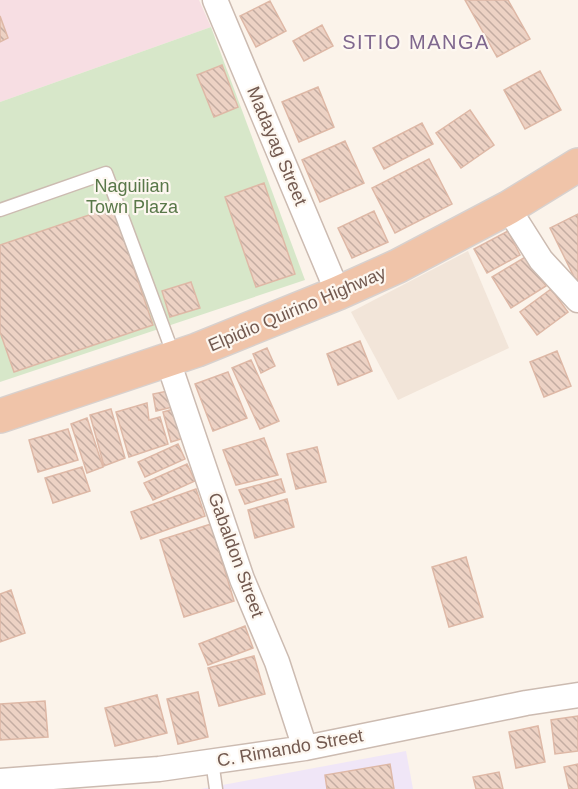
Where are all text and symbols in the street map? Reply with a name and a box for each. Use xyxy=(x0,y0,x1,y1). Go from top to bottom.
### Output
district label: SITIO MANGA xyxy=(342,31,490,53)
street label: Madayag Street xyxy=(243,84,311,208)
park label: Naguilian Town Plaza xyxy=(86,176,179,217)
street label: Elpidio Quirino Highway xyxy=(205,262,389,356)
street label: Gabaldon Street xyxy=(204,490,268,620)
street label: C. Rimando Street xyxy=(215,725,365,771)

